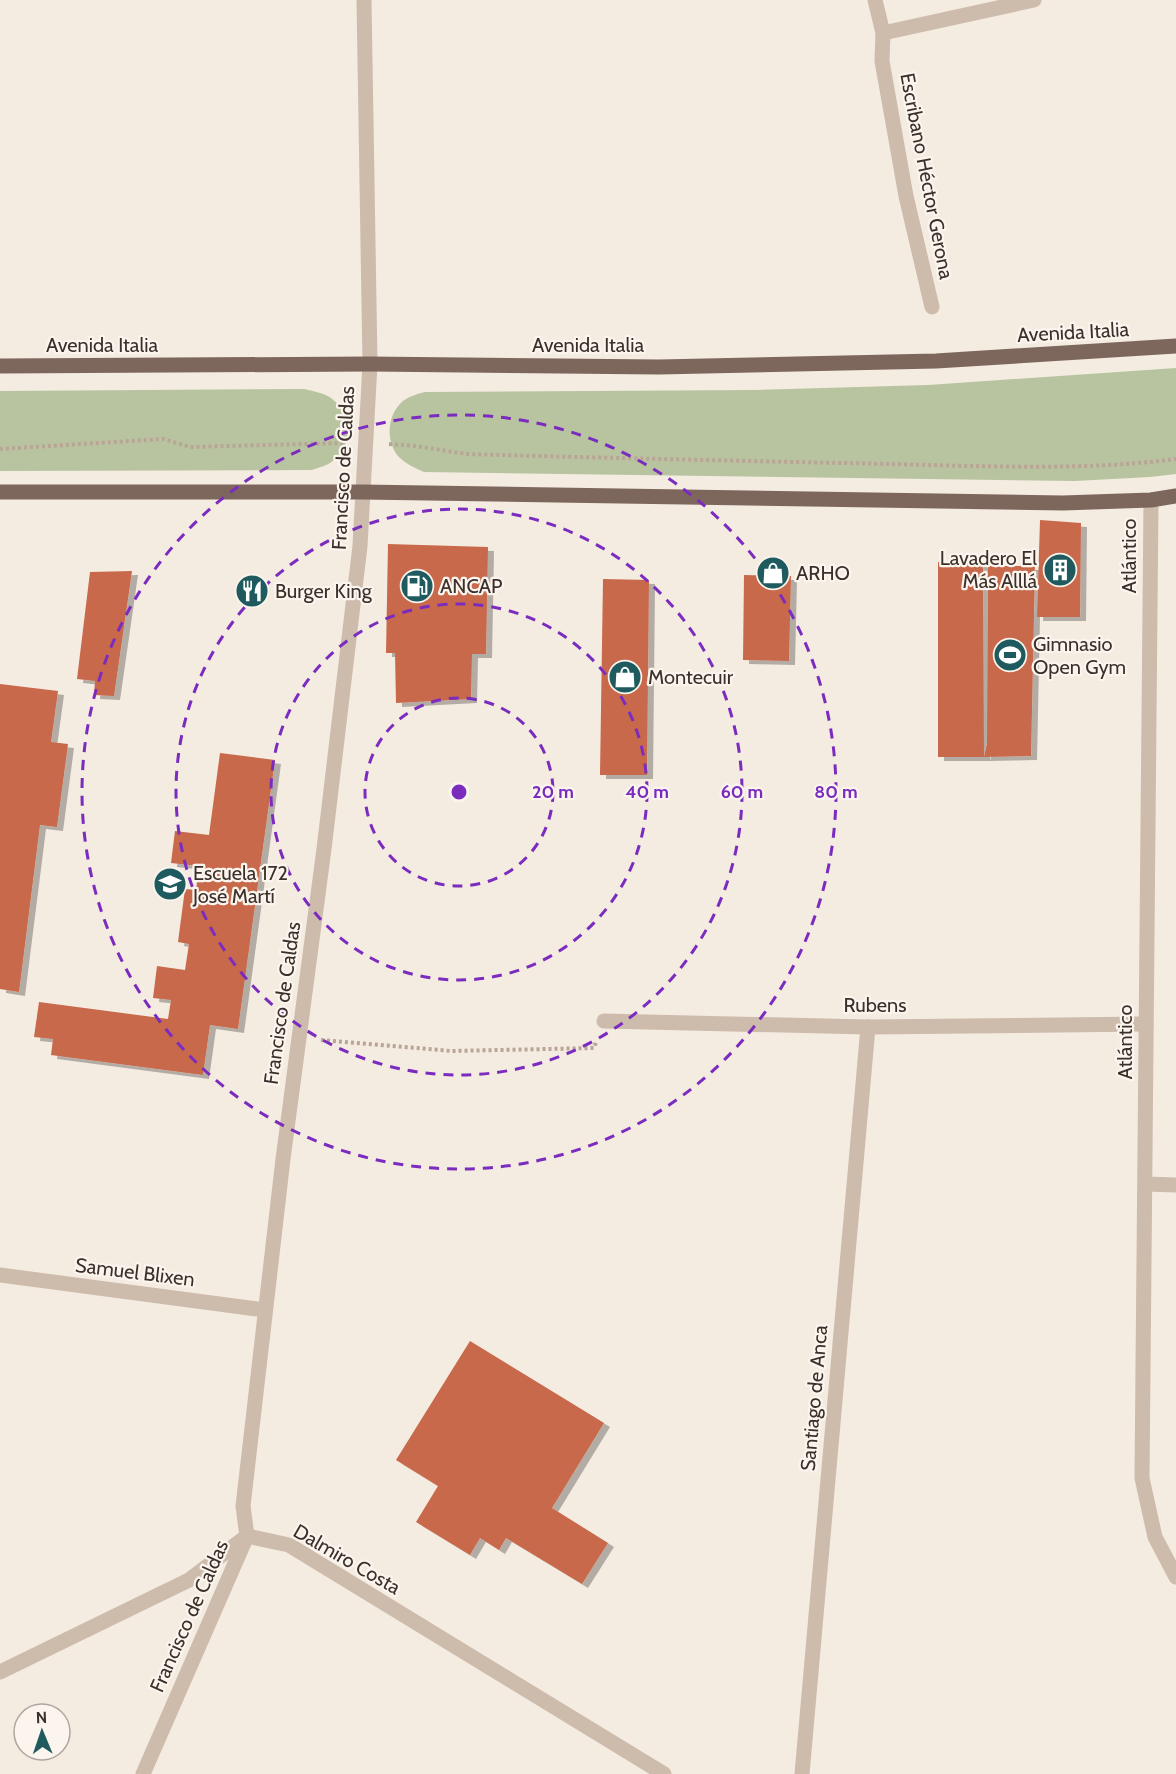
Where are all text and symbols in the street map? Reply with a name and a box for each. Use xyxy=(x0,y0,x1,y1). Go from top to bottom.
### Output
street label: Escribano Héctor Gerona xyxy=(895,71,959,281)
street label: Avenida Italia xyxy=(1016,317,1130,347)
street label: Avenida Italia xyxy=(46,333,158,357)
street label: Avenida Italia xyxy=(532,333,644,357)
street label: Francisco de Caldas xyxy=(327,386,359,550)
street label: Atlántico xyxy=(1117,519,1141,593)
place label: Lavadero El Más Alllá xyxy=(940,546,1037,593)
building icon: Lavadero El Más Alllá xyxy=(1042,552,1078,588)
shop icon: ARHO xyxy=(755,555,791,591)
place label: ARHO xyxy=(796,561,850,585)
fuel station icon: ANCAP xyxy=(399,568,435,604)
restaurant icon: Burger King xyxy=(234,573,270,609)
place label: ANCAP xyxy=(440,574,502,598)
place label: Burger King xyxy=(275,579,373,603)
place label: Gimnasio Open Gym xyxy=(1033,632,1126,679)
sports icon: Gimnasio Open Gym xyxy=(992,637,1028,673)
shop icon: Montecuir xyxy=(607,659,643,695)
place label: Montecuir xyxy=(648,665,734,689)
text: 20 m xyxy=(532,781,574,803)
text: 40 m xyxy=(625,781,669,803)
text: 60 m xyxy=(721,781,763,803)
text: 80 m xyxy=(814,781,858,803)
centre of rings xyxy=(449,782,469,802)
place label: Escuela 172 José Martí xyxy=(192,861,288,908)
school or university icon: Escuela 172 José Martí xyxy=(152,866,188,902)
street label: Francisco de Caldas xyxy=(259,920,305,1086)
street label: Rubens xyxy=(843,993,907,1017)
street label: Atlántico xyxy=(1113,1005,1137,1079)
street label: Samuel Blixen xyxy=(74,1253,196,1291)
street label: Santiago de Anca xyxy=(796,1324,832,1472)
street label: Dalmiro Costa xyxy=(289,1519,405,1600)
street label: Francisco de Caldas xyxy=(145,1536,233,1696)
north arrow xyxy=(12,1702,72,1762)
text: N xyxy=(36,1708,47,1727)

